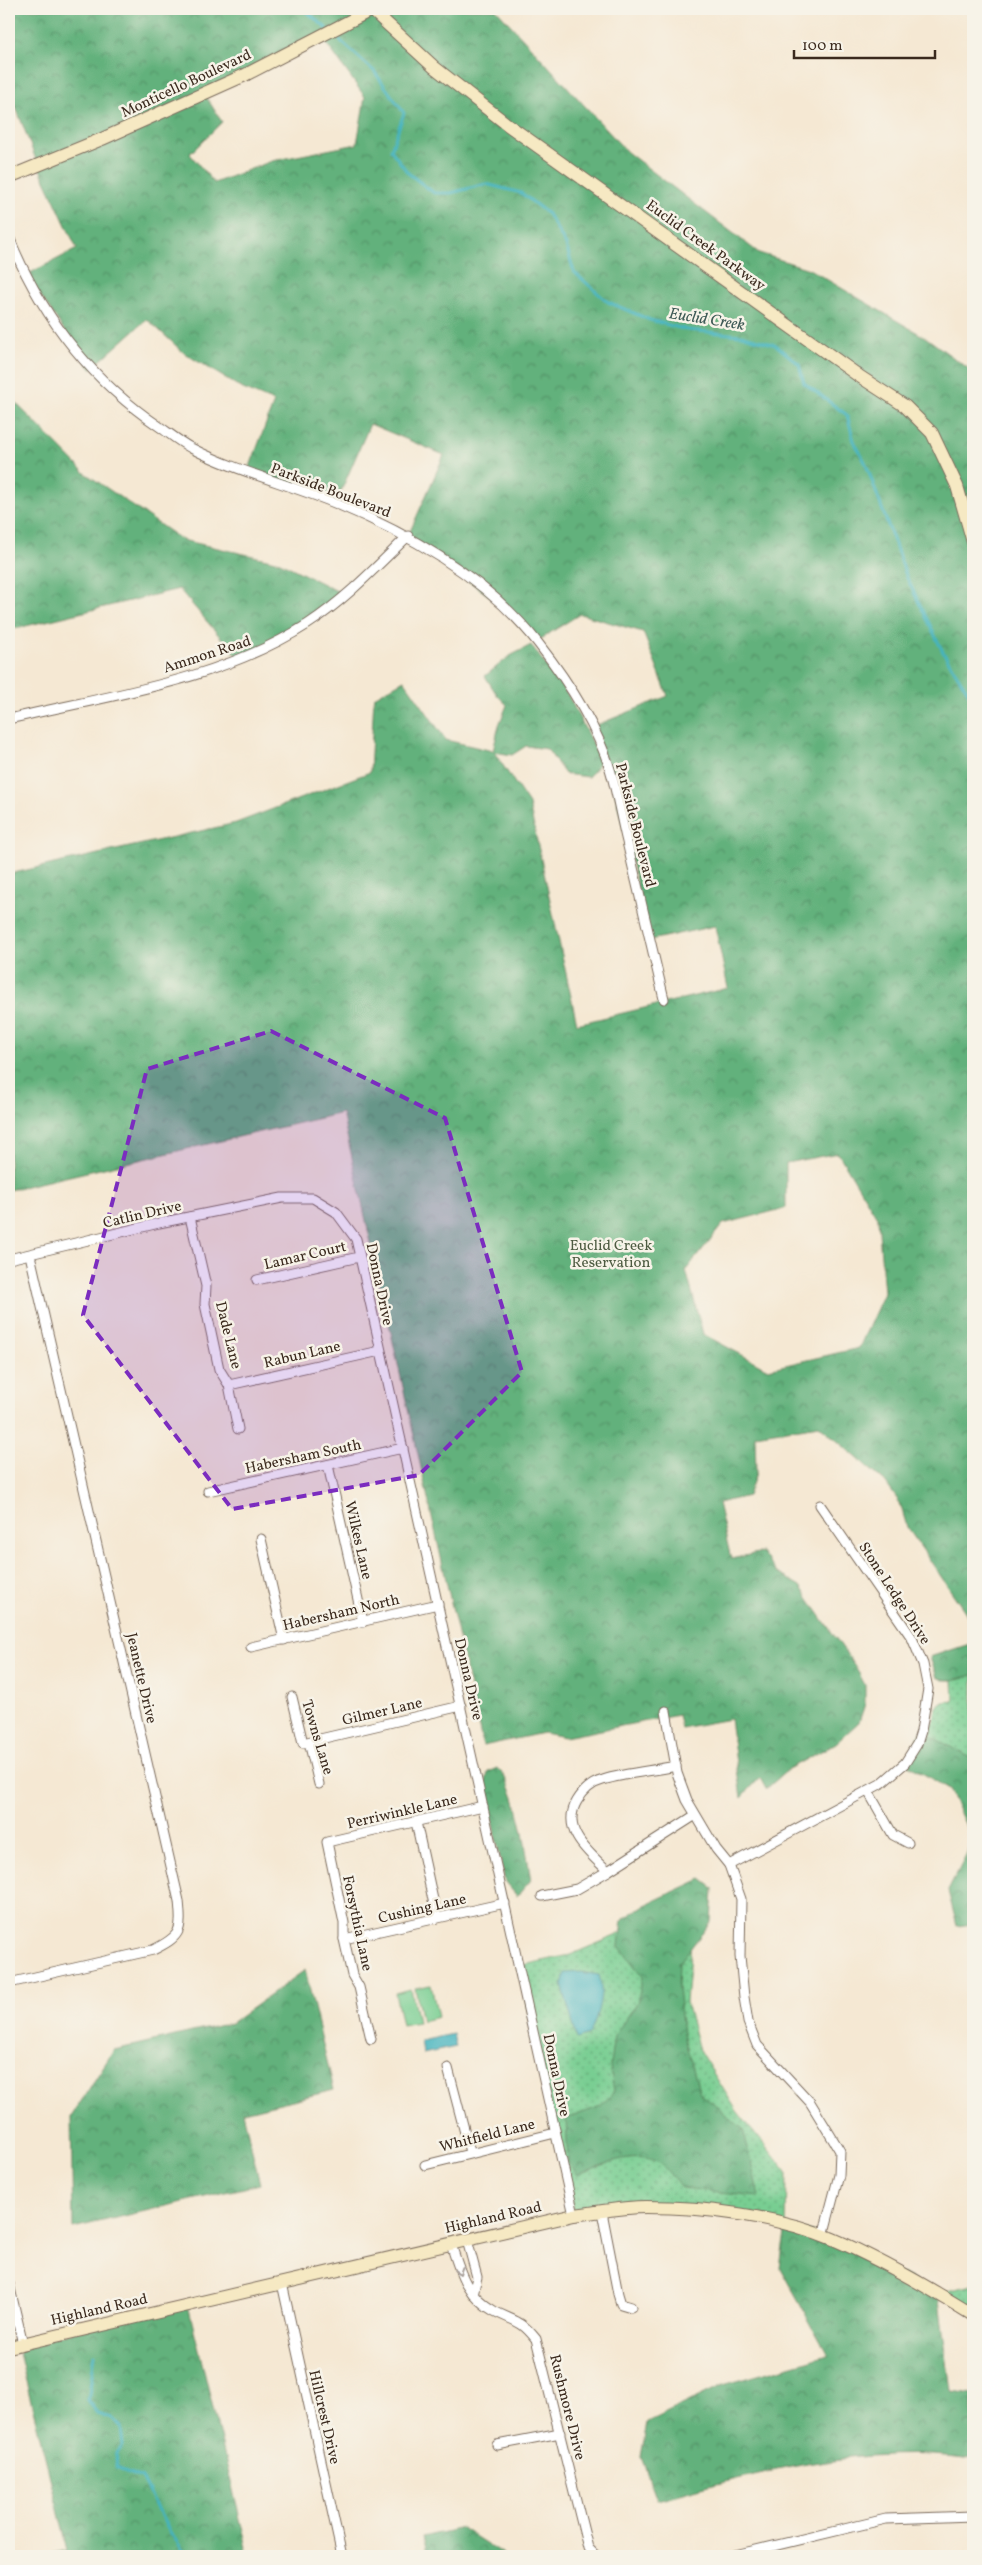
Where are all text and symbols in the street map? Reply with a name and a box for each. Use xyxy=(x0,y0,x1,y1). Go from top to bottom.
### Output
scale bar xyxy=(794,28,936,60)
text: 100 m xyxy=(802,36,842,57)
street label: Monticello Boulevard xyxy=(118,45,255,124)
street label: Euclid Creek Parkway xyxy=(641,196,769,297)
water label: Euclid Creek xyxy=(667,303,747,337)
street label: Parkside Boulevard xyxy=(267,459,394,524)
street label: Ammon Road xyxy=(161,631,254,679)
street label: Parkside Boulevard xyxy=(609,761,660,890)
street label: Catlin Drive xyxy=(101,1196,184,1235)
park label: Euclid Creek Reservation xyxy=(570,1236,652,1274)
street label: Lamar Court xyxy=(262,1237,348,1276)
street label: Donna Drive xyxy=(360,1241,398,1328)
street label: Dade Lane xyxy=(209,1299,246,1371)
street label: Rabun Lane xyxy=(262,1336,343,1374)
street label: Habersham South xyxy=(243,1435,363,1480)
street label: Wilkes Lane xyxy=(338,1499,377,1582)
street label: Stone Ledge Drive xyxy=(853,1538,935,1649)
street label: Habersham North xyxy=(281,1590,402,1637)
street label: Jeanette Drive xyxy=(120,1631,161,1726)
street label: Donna Drive xyxy=(448,1636,487,1723)
street label: Gilmer Lane xyxy=(340,1693,424,1732)
street label: Towns Lane xyxy=(295,1697,338,1778)
street label: Perriwinkle Lane xyxy=(345,1790,459,1835)
street label: Forsythia Lane xyxy=(336,1874,377,1973)
street label: Cushing Lane xyxy=(376,1889,468,1930)
street label: Donna Drive xyxy=(537,2032,575,2119)
street label: Whitfield Lane xyxy=(437,2114,537,2158)
street label: Highland Road xyxy=(443,2197,544,2240)
one-way arrow xyxy=(453,2266,463,2274)
street label: Highland Road xyxy=(49,2289,150,2332)
street label: Rushmore Drive xyxy=(543,2352,590,2462)
street label: Hillcrest Drive xyxy=(302,2368,345,2467)

